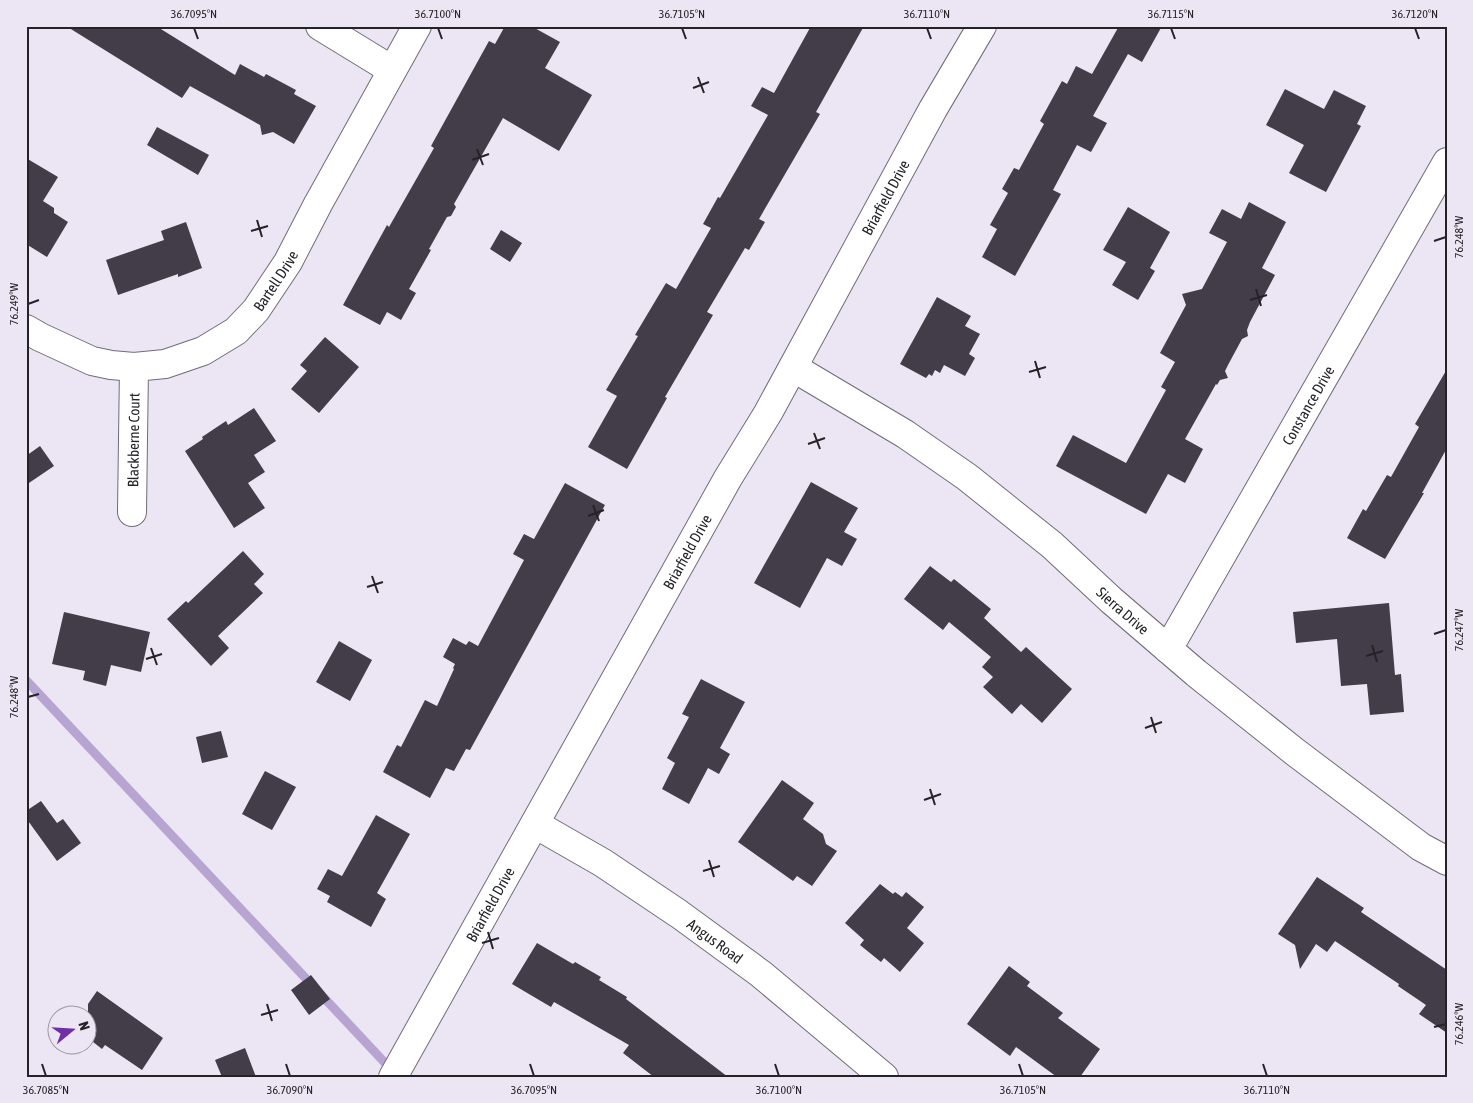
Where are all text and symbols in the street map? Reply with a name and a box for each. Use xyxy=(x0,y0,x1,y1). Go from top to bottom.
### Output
text: 36.7095°N xyxy=(171,7,217,21)
text: 36.7100°N xyxy=(415,7,461,21)
text: 36.7105°N xyxy=(659,7,705,21)
text: 36.7110°N xyxy=(904,7,950,21)
text: 36.7115°N xyxy=(1148,7,1194,21)
text: 36.7120°N xyxy=(1392,7,1438,21)
street label: Briarfield Drive xyxy=(858,157,912,238)
text: 76.248°W xyxy=(1452,216,1466,258)
street label: Bartell Drive xyxy=(249,247,301,314)
text: 76.249°W xyxy=(7,283,21,325)
street label: Constance Drive xyxy=(1278,362,1337,448)
street label: Blackberne Court xyxy=(124,393,142,487)
street label: Briarfield Drive xyxy=(659,511,715,592)
street label: Sierra Drive xyxy=(1094,583,1153,638)
text: 76.247°W xyxy=(1452,609,1466,651)
text: 76.248°W xyxy=(7,676,21,718)
street label: Briarfield Drive xyxy=(462,864,517,944)
street label: Angus Road xyxy=(684,915,746,966)
text: 76.246°W xyxy=(1452,1003,1466,1045)
north arrow xyxy=(48,1006,98,1056)
text: N xyxy=(75,1020,93,1032)
text: 36.7085°N xyxy=(23,1083,69,1097)
text: 36.7090°N xyxy=(267,1083,313,1097)
text: 36.7095°N xyxy=(511,1083,557,1097)
text: 36.7100°N xyxy=(756,1083,802,1097)
text: 36.7105°N xyxy=(1000,1083,1046,1097)
text: 36.7110°N xyxy=(1244,1083,1290,1097)

